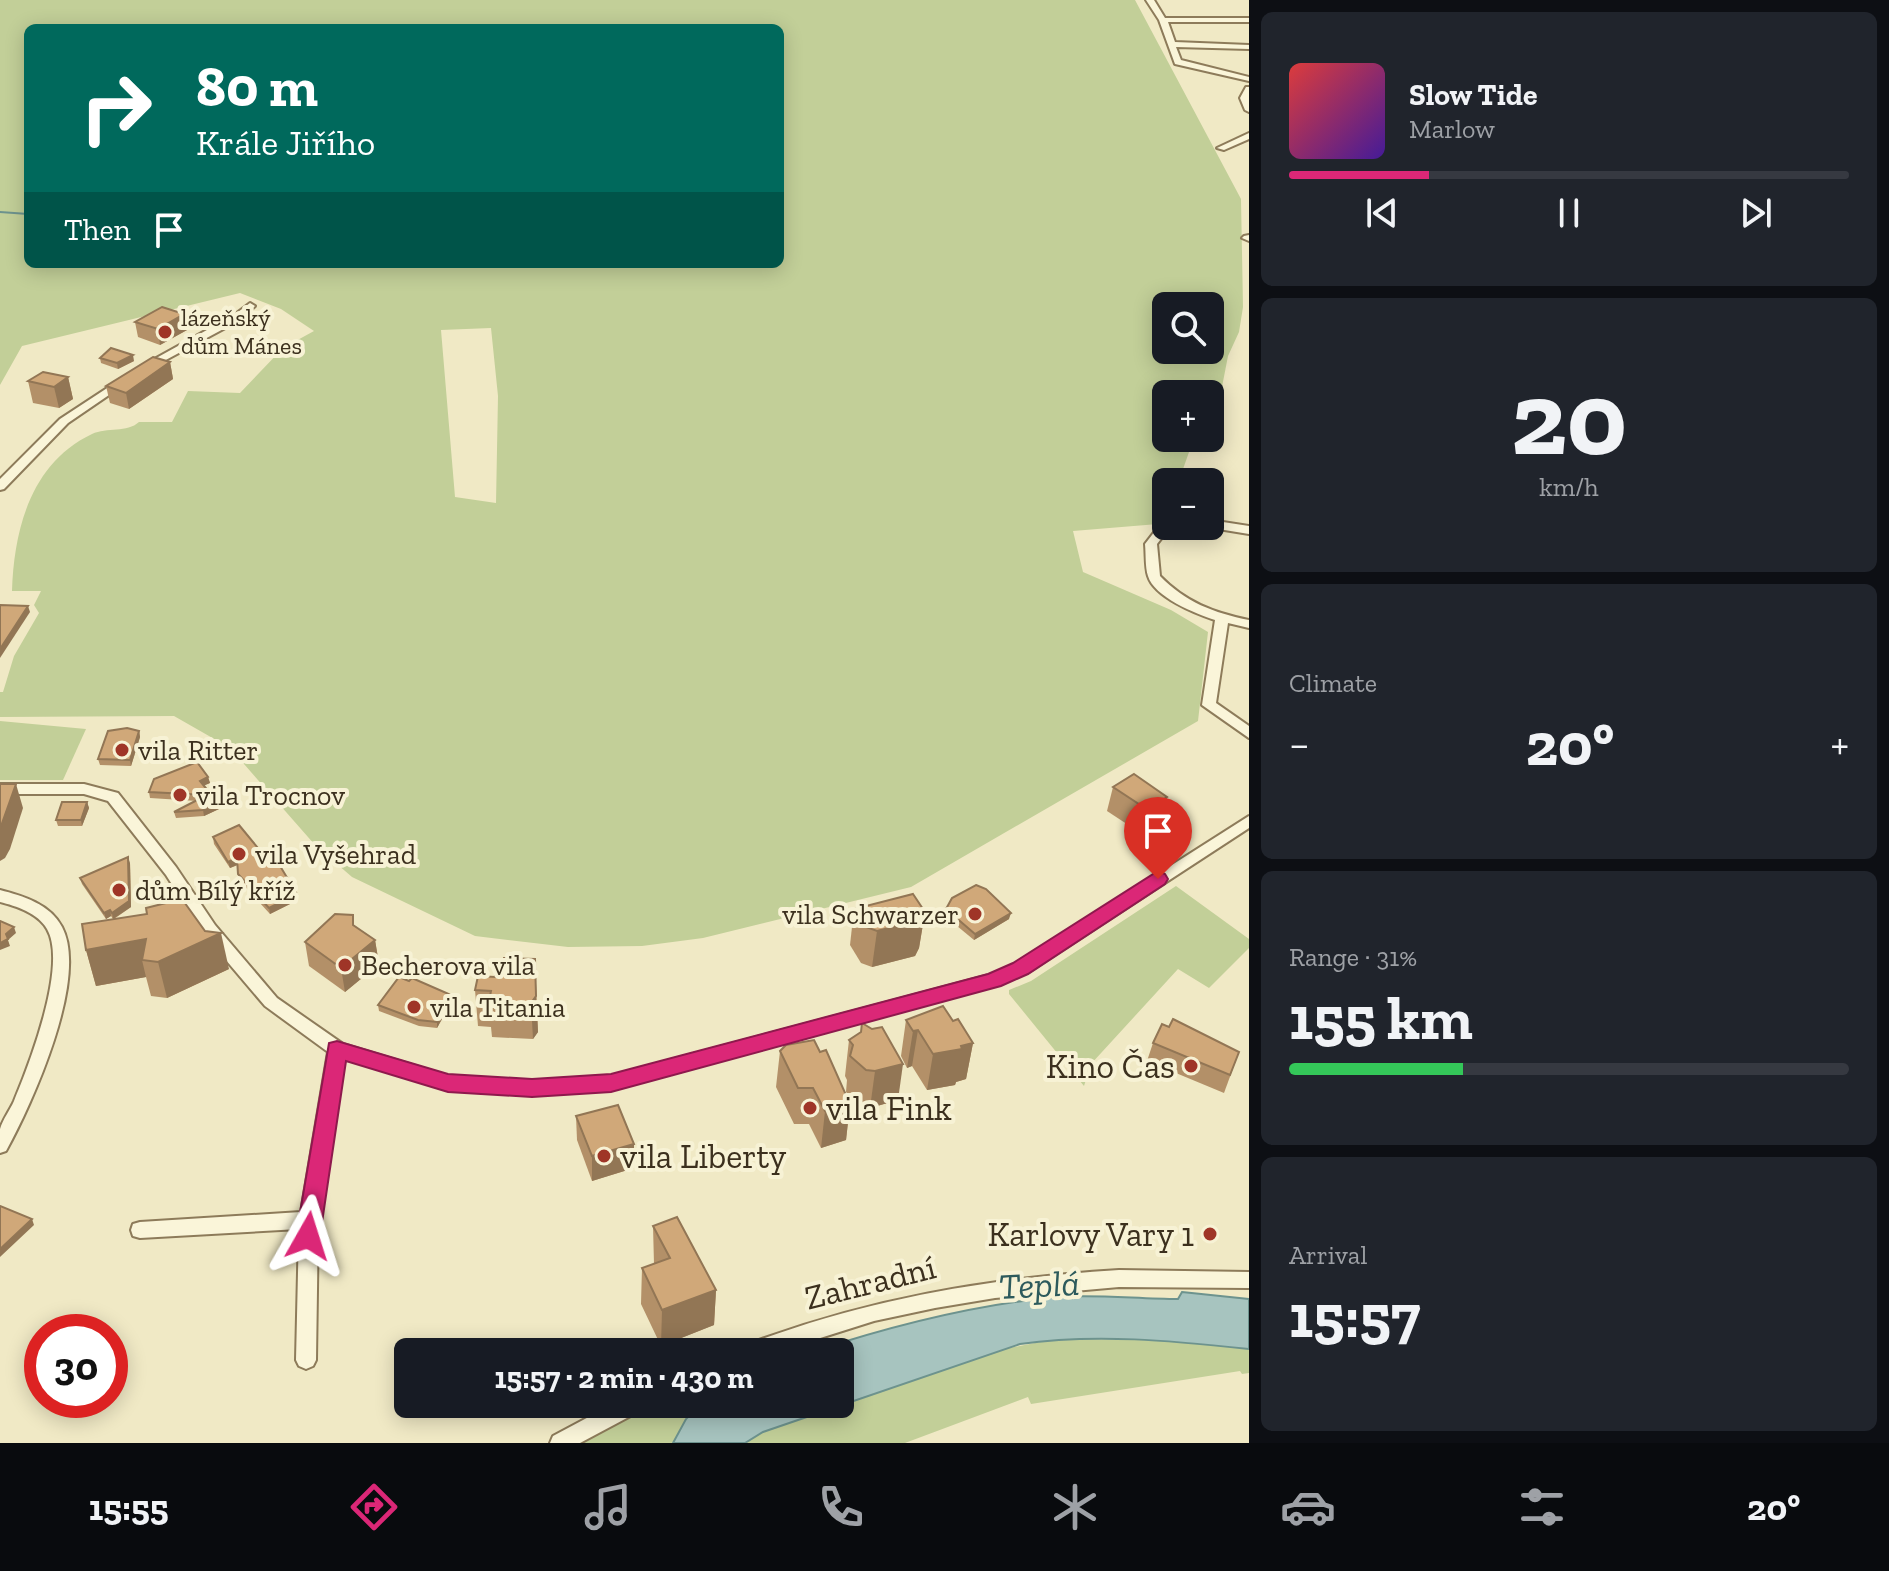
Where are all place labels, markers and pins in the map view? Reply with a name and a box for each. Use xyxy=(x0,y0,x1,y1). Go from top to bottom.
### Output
place label: lázeňský dům Mánes xyxy=(181,303,302,360)
marker: lázeňský dům Mánes xyxy=(156,323,174,341)
place label: vila Ritter xyxy=(138,734,258,767)
marker: vila Ritter xyxy=(113,741,131,759)
place label: vila Trocnov xyxy=(196,779,345,812)
marker: vila Trocnov xyxy=(171,786,189,804)
pin xyxy=(1124,797,1192,879)
place label: vila Vyšehrad xyxy=(255,838,416,871)
marker: vila Vyšehrad xyxy=(230,845,248,863)
place label: dům Bílý kříž xyxy=(135,874,296,907)
marker: dům Bílý kříž xyxy=(110,881,128,899)
place label: vila Schwarzer xyxy=(782,898,959,931)
marker: vila Schwarzer xyxy=(966,905,984,923)
place label: Becherova vila xyxy=(361,949,536,982)
marker: Becherova vila xyxy=(336,956,354,974)
place label: vila Titania xyxy=(430,991,566,1024)
marker: vila Titania xyxy=(405,998,423,1016)
place label: Kino Čas xyxy=(1046,1046,1175,1087)
marker: Kino Čas xyxy=(1182,1057,1200,1075)
place label: vila Fink xyxy=(826,1088,952,1129)
marker: vila Fink xyxy=(801,1099,819,1117)
place label: vila Liberty xyxy=(620,1136,787,1177)
marker: vila Liberty xyxy=(595,1147,613,1165)
place label: Karlovy Vary 1 xyxy=(987,1214,1194,1255)
marker: Karlovy Vary 1 xyxy=(1201,1225,1219,1243)

